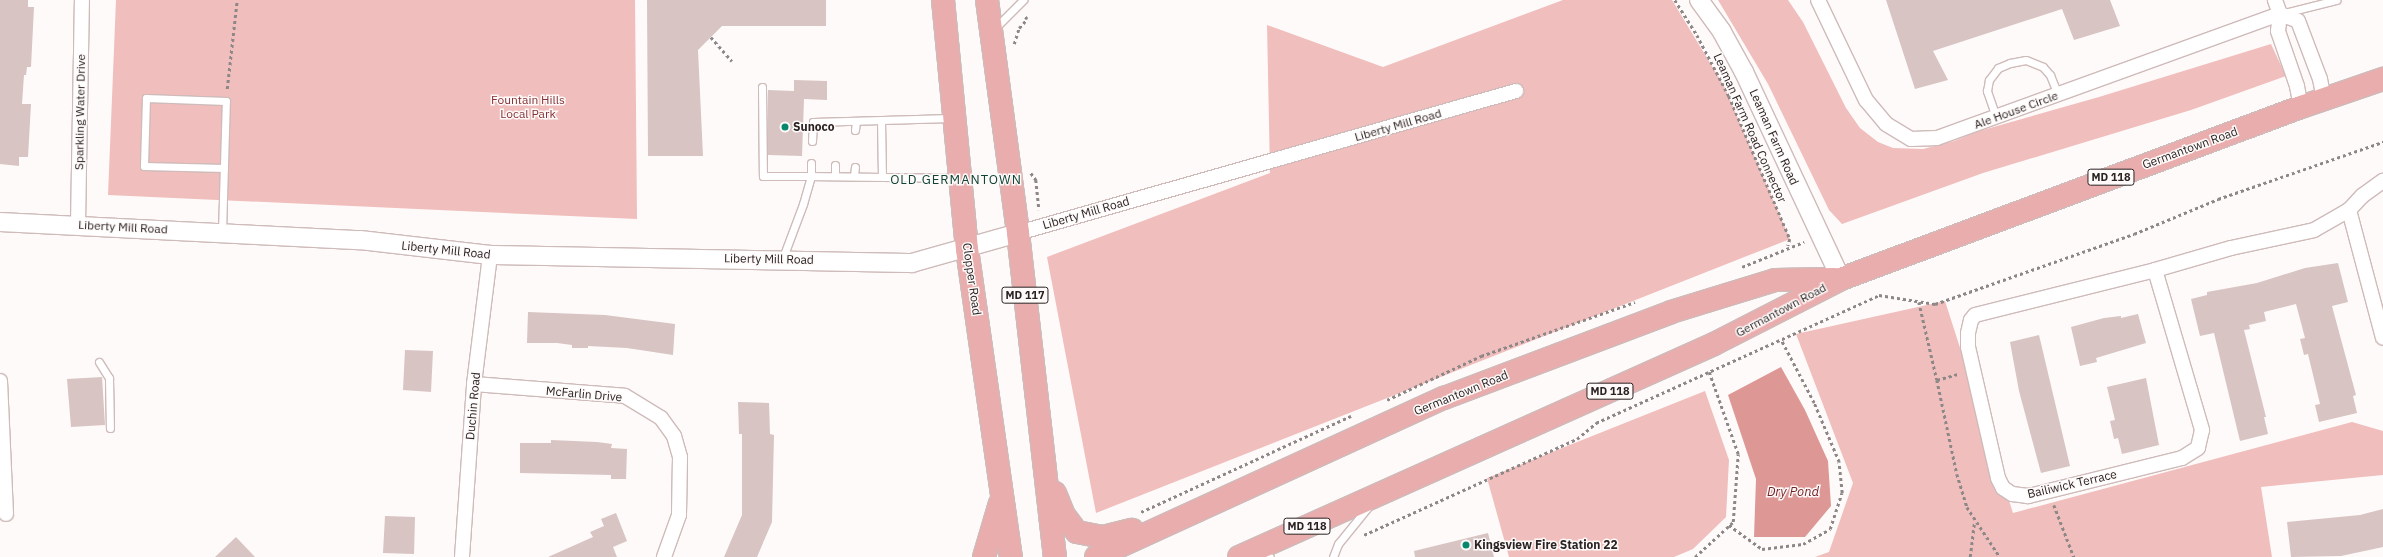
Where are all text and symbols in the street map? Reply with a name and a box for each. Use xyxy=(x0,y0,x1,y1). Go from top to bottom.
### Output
street label: Leaman Farm Road Connector xyxy=(1710,51,1790,205)
street label: Sparkling Water Drive xyxy=(72,54,88,170)
street label: Leaman Farm Road xyxy=(1746,87,1802,187)
street label: Ale House Circle xyxy=(1972,88,2060,132)
park label: Fountain Hills Local Park xyxy=(491,93,565,121)
street label: Liberty Mill Road xyxy=(1353,106,1443,144)
place label: Sunoco xyxy=(793,120,834,134)
marker: Sunoco xyxy=(780,122,790,132)
street label: Germantown Road xyxy=(2140,124,2240,172)
road number: MD 118 xyxy=(2087,168,2135,186)
district label: OLD GERMANTOWN xyxy=(890,172,1022,188)
street label: Liberty Mill Road xyxy=(1041,194,1131,232)
street label: Liberty Mill Road xyxy=(78,217,168,237)
street label: Liberty Mill Road xyxy=(401,238,491,262)
street label: Clopper Road xyxy=(960,242,984,316)
street label: Liberty Mill Road xyxy=(724,251,814,267)
street label: Germantown Road xyxy=(1733,280,1829,340)
road number: MD 117 xyxy=(1001,286,1049,304)
street label: Germantown Road xyxy=(1412,368,1510,418)
street label: Duchin Road xyxy=(463,372,483,440)
road number: MD 118 xyxy=(1586,382,1634,400)
street label: McFarlin Drive xyxy=(545,383,623,405)
street label: Bailiwick Terrace xyxy=(2026,467,2118,501)
water label: Dry Pond xyxy=(1767,484,1819,500)
road number: MD 118 xyxy=(1283,517,1331,535)
place label: Kingsview Fire Station 22 xyxy=(1474,538,1618,552)
marker: Kingsview Fire Station 22 xyxy=(1461,540,1471,550)

